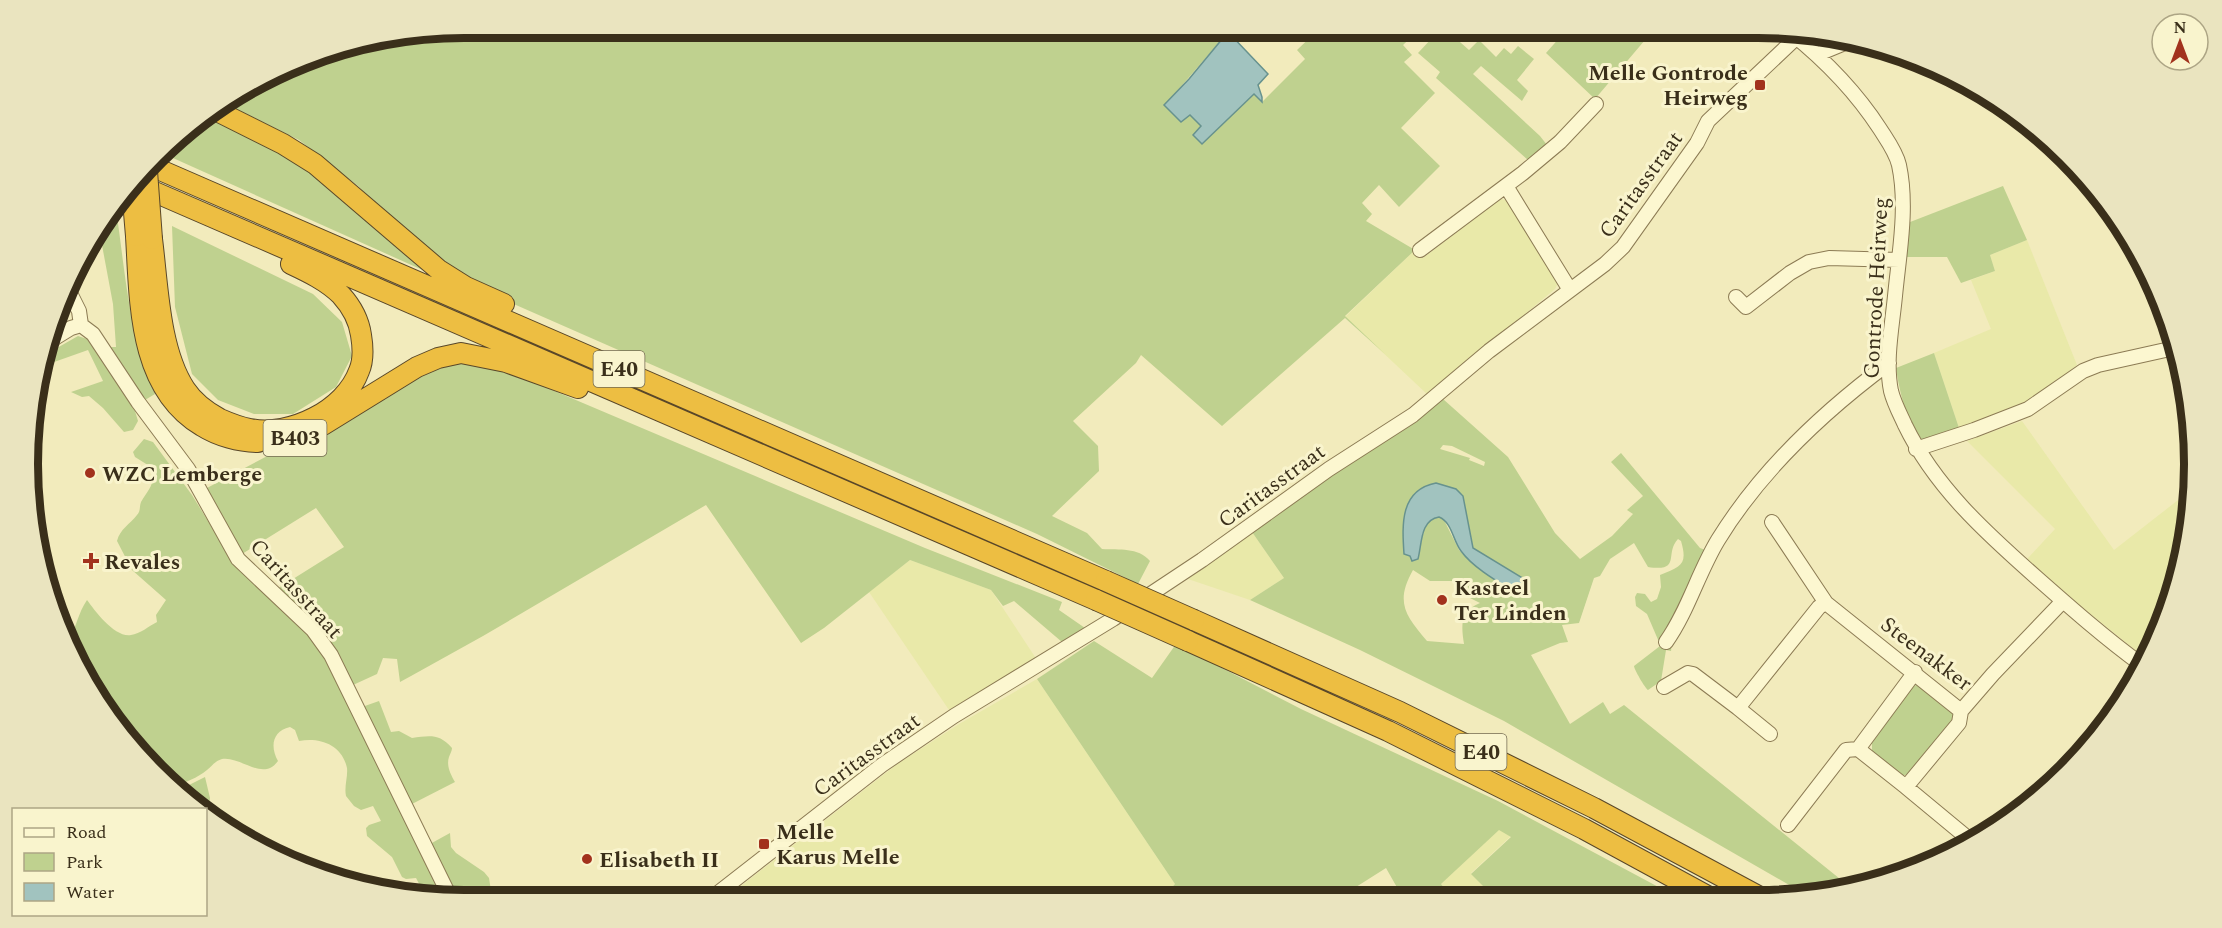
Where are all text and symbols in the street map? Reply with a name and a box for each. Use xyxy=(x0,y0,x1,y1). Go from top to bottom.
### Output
north arrow xyxy=(2150,12,2210,72)
text: N xyxy=(2173,16,2187,40)
place label: Melle Gontrode Heirweg xyxy=(1588,57,1748,115)
marker: Melle Gontrode Heirweg xyxy=(1753,78,1767,92)
street label: Caritasstraat xyxy=(1591,124,1692,245)
street label: Gontrode Heirweg xyxy=(1855,196,1898,380)
road number: E40 xyxy=(594,351,644,387)
road number: B403 xyxy=(264,420,326,456)
street label: Caritasstraat xyxy=(1211,436,1333,537)
place label: WZC Lemberge xyxy=(102,458,262,491)
marker: WZC Lemberge xyxy=(83,466,97,480)
street label: Caritasstraat xyxy=(242,531,350,647)
place label: Revales xyxy=(104,546,180,579)
marker: Revales xyxy=(82,552,100,570)
place label: Kasteel Ter Linden xyxy=(1454,572,1567,630)
marker: Kasteel Ter Linden xyxy=(1435,593,1449,607)
street label: Steenakker xyxy=(1873,609,1979,700)
street label: Caritasstraat xyxy=(806,705,928,806)
road number: E40 xyxy=(1456,734,1506,770)
legend xyxy=(12,808,207,916)
place label: Melle Karus Melle xyxy=(776,816,900,874)
text: Road xyxy=(66,819,107,846)
marker: Melle Karus Melle xyxy=(757,837,771,851)
place label: Elisabeth II xyxy=(599,844,719,877)
text: Park xyxy=(66,849,103,876)
marker: Elisabeth II xyxy=(580,852,594,866)
text: Water xyxy=(66,879,114,906)

